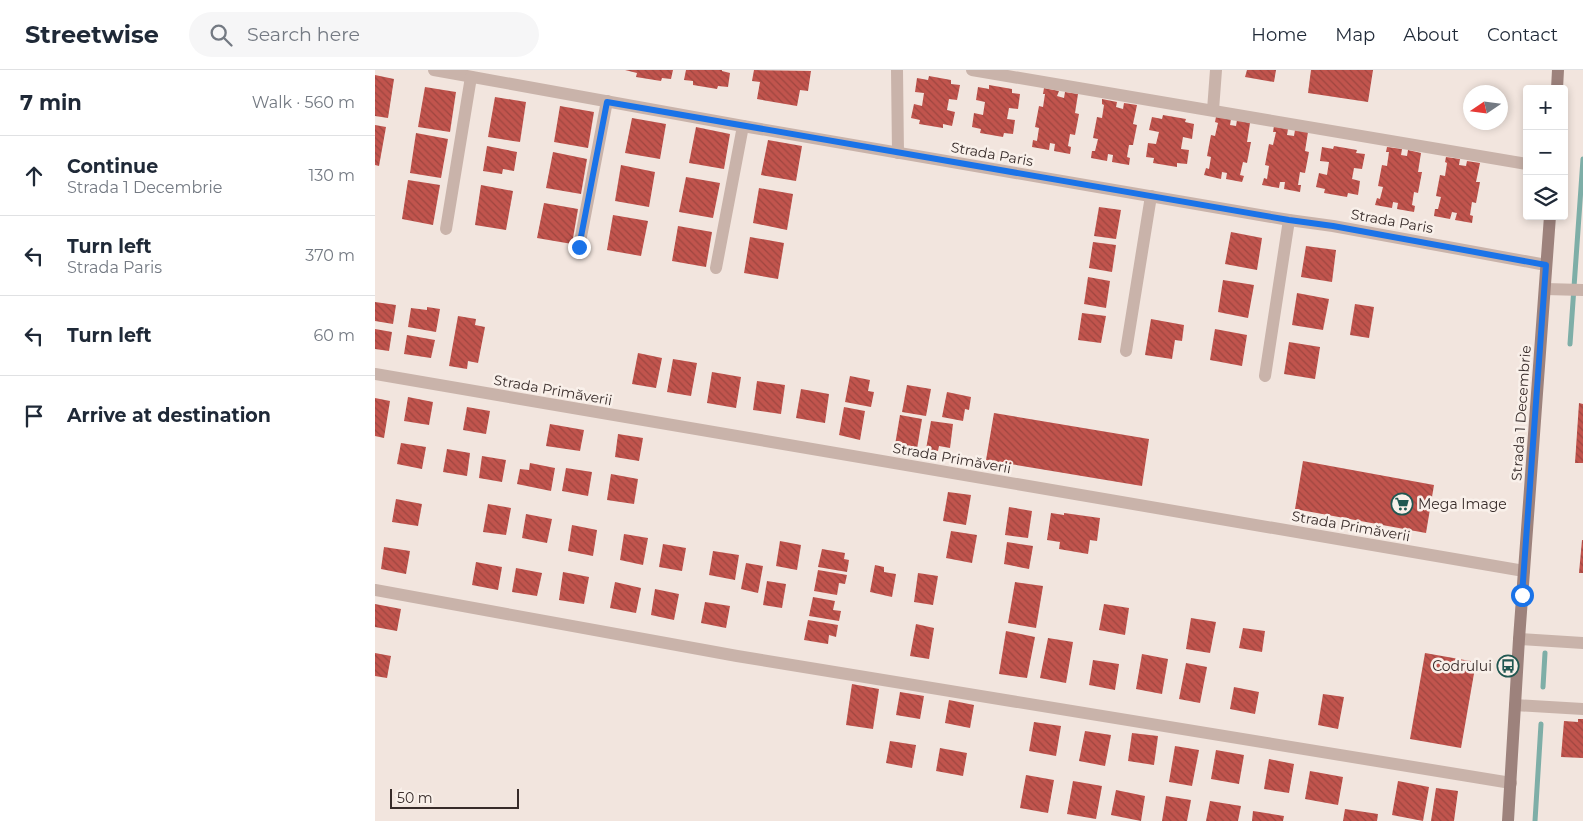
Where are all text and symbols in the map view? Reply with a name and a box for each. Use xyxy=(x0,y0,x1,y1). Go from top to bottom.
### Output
search box xyxy=(189,12,539,57)
text: Streetwise xyxy=(25,20,159,49)
icon: search xyxy=(207,21,235,49)
text: Search here xyxy=(247,23,360,46)
text: Home xyxy=(1251,24,1307,46)
text: Map xyxy=(1335,24,1375,46)
text: About xyxy=(1403,24,1459,46)
text: Contact xyxy=(1487,24,1558,46)
north arrow xyxy=(1463,85,1508,130)
map controls xyxy=(1523,85,1568,220)
button: + xyxy=(1523,85,1568,130)
text: 7 min xyxy=(20,90,82,115)
text: Walk · 560 m xyxy=(252,93,355,112)
button: − xyxy=(1523,130,1568,175)
street label: Strada Paris xyxy=(949,138,1035,170)
text: Continue xyxy=(67,155,158,178)
icon: ahead xyxy=(20,162,48,190)
text: 130 m xyxy=(308,166,355,185)
button: layers xyxy=(1523,175,1568,220)
text: Strada 1 Decembrie xyxy=(67,178,222,197)
street label: Strada Paris xyxy=(1349,205,1435,237)
text: Turn left xyxy=(67,235,152,258)
route end xyxy=(568,236,591,259)
icon: left xyxy=(20,242,48,270)
text: 370 m xyxy=(305,246,355,265)
text: Strada Paris xyxy=(67,258,162,277)
icon: left xyxy=(20,322,48,350)
text: Turn left xyxy=(67,324,152,347)
text: 60 m xyxy=(313,326,355,345)
street label: Strada 1 Decembrie xyxy=(1507,345,1535,481)
street label: Strada Primăverii xyxy=(492,371,614,409)
icon: arrive xyxy=(20,402,48,430)
text: Arrive at destination xyxy=(67,404,271,427)
street label: Strada Primăverii xyxy=(891,439,1013,477)
supermarket icon: Mega Image xyxy=(1390,492,1414,516)
place label: Mega Image xyxy=(1418,495,1507,513)
street label: Strada Primăverii xyxy=(1290,507,1412,545)
route start xyxy=(1511,584,1534,607)
bus stop icon: Codrului xyxy=(1496,654,1520,678)
place label: Codrului xyxy=(1432,657,1492,675)
scale bar xyxy=(390,786,519,809)
text: 50 m xyxy=(397,789,433,807)

